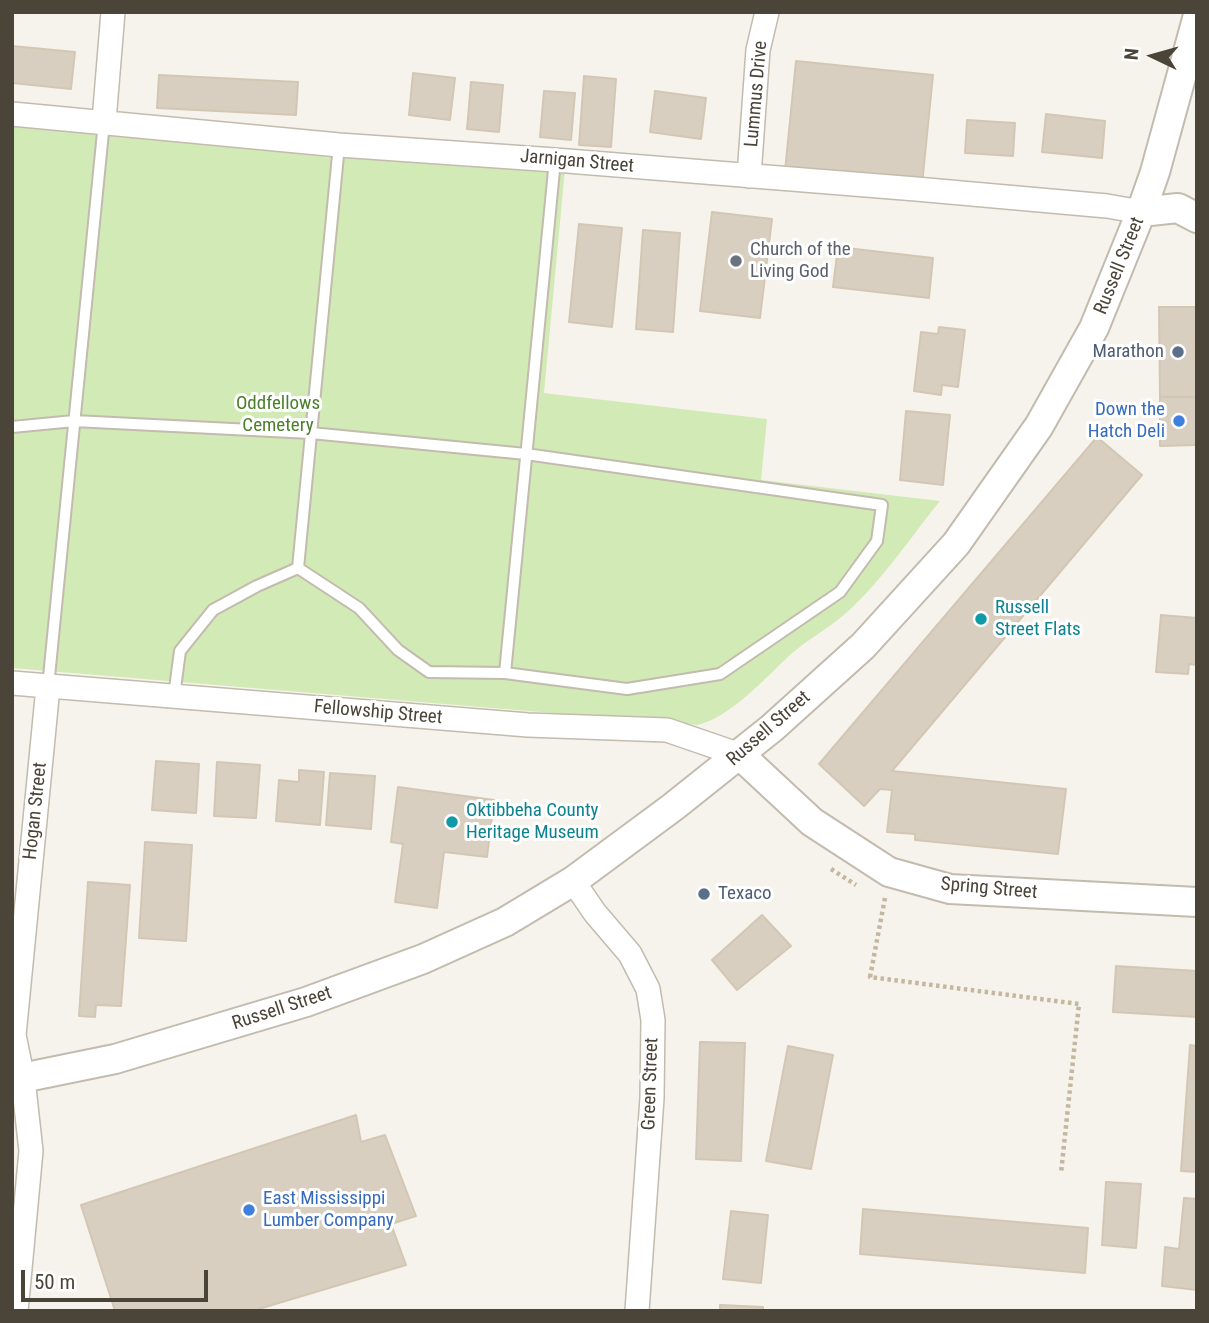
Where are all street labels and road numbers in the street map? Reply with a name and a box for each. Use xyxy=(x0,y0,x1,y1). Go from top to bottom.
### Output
street label: Lummus Drive xyxy=(741,40,773,148)
street label: Jarnigan Street xyxy=(519,146,635,178)
street label: Russell Street xyxy=(1090,214,1150,318)
street label: Russell Street xyxy=(723,687,815,771)
street label: Fellowship Street xyxy=(313,696,443,730)
street label: Hogan Street xyxy=(20,761,52,861)
street label: Spring Street xyxy=(940,873,1038,905)
street label: Russell Street xyxy=(229,982,335,1036)
street label: Green Street xyxy=(638,1037,664,1131)

